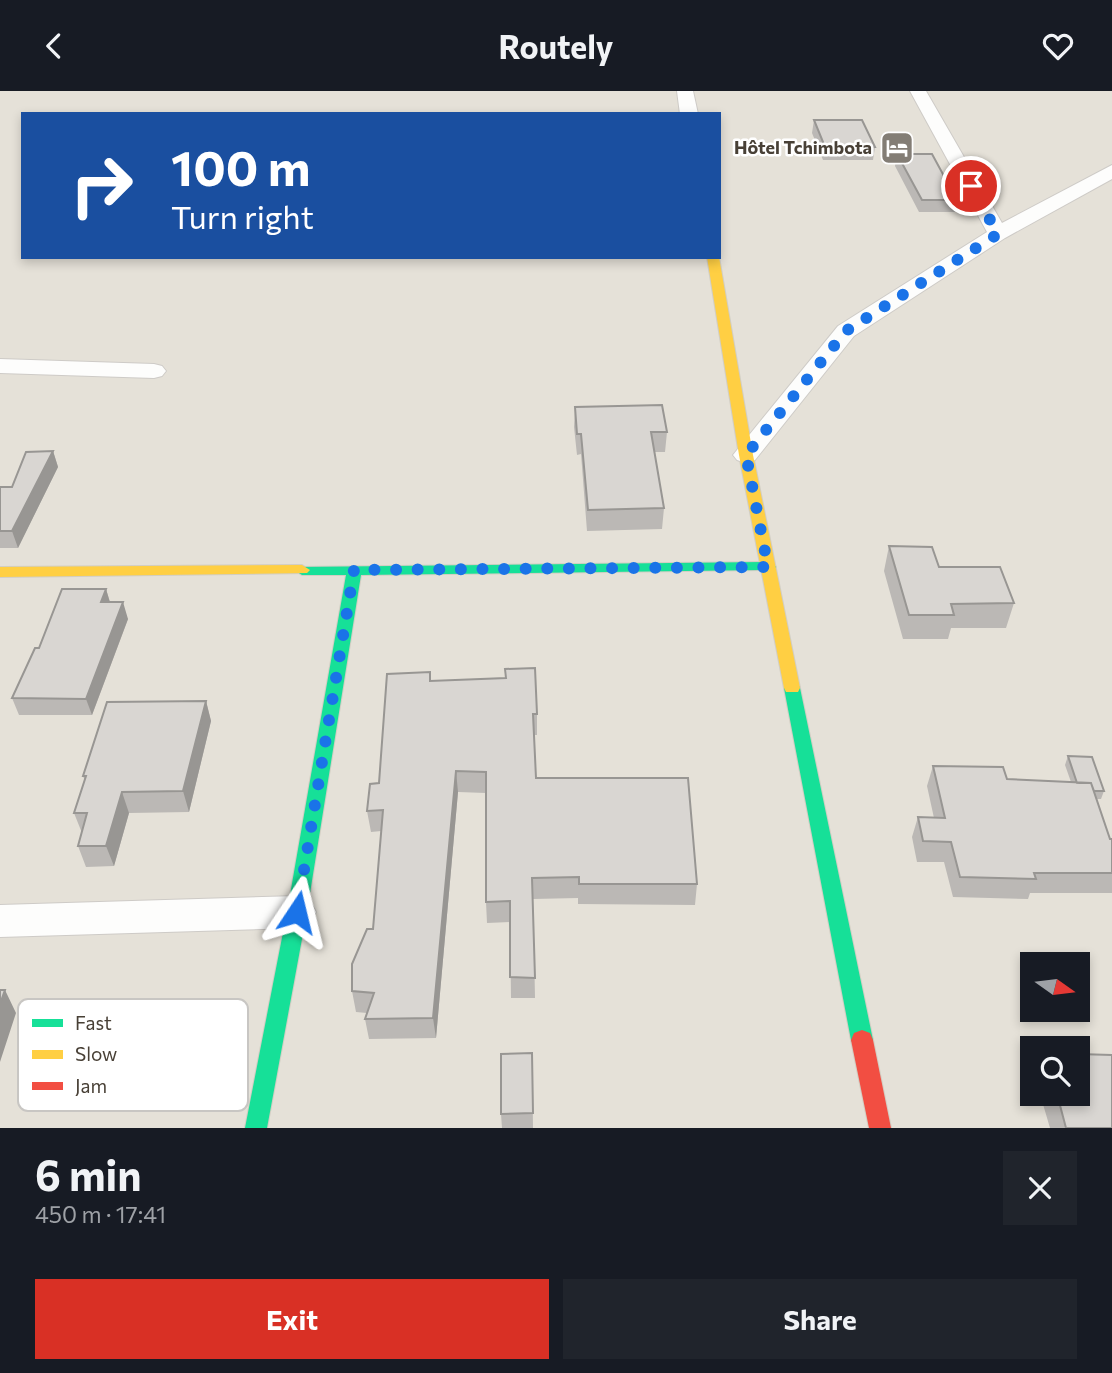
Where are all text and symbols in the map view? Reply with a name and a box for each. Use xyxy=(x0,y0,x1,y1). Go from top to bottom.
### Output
text: Routely xyxy=(499,26,613,66)
icon: back xyxy=(35,27,73,65)
icon: heart xyxy=(1039,27,1077,65)
hotel icon: Hôtel Tchimbota xyxy=(878,129,916,167)
text: 100 m xyxy=(171,136,310,196)
place label: Hôtel Tchimbota xyxy=(734,136,872,158)
icon: right xyxy=(56,140,147,231)
pin xyxy=(941,156,1001,216)
icon: arrive xyxy=(952,167,990,205)
text: Turn right xyxy=(171,196,314,236)
position arrow xyxy=(260,875,334,949)
north arrow xyxy=(1020,952,1090,1022)
map controls xyxy=(1020,952,1090,1106)
legend xyxy=(18,999,248,1111)
text: Fast xyxy=(75,1011,112,1034)
button: search xyxy=(1020,1036,1090,1106)
text: Slow xyxy=(75,1042,117,1065)
text: Jam xyxy=(75,1074,107,1097)
text: 6 min xyxy=(35,1148,142,1200)
button: close xyxy=(1003,1151,1077,1225)
text: 450 m · 17:41 xyxy=(35,1200,166,1228)
button: Exit xyxy=(35,1279,549,1359)
button: Share xyxy=(563,1279,1077,1359)

